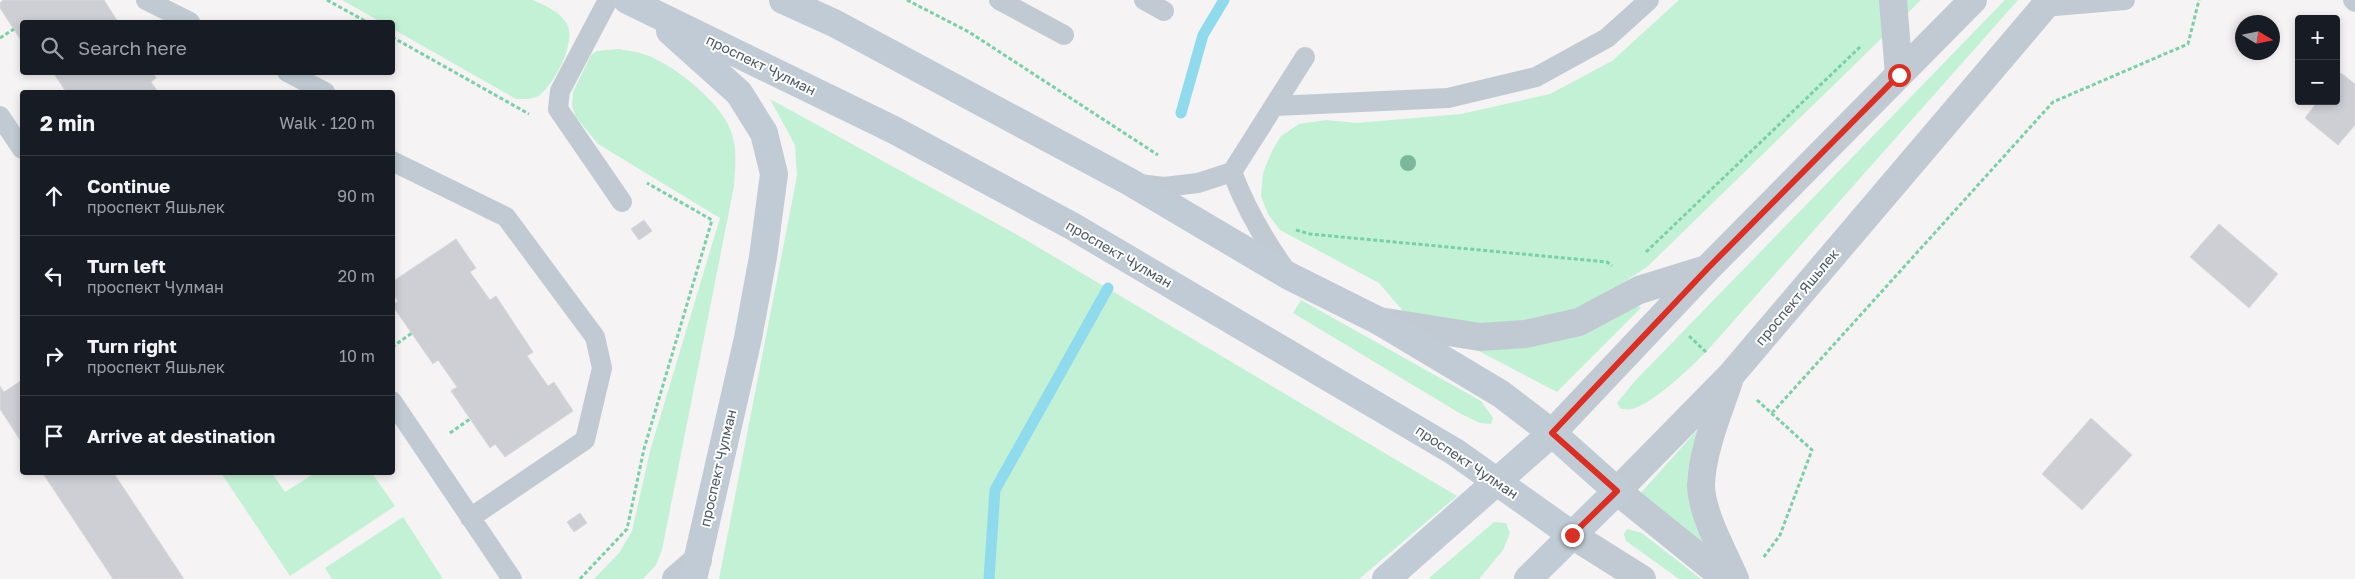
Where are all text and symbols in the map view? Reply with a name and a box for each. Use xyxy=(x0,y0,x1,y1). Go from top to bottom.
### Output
north arrow xyxy=(2235,15,2280,60)
map controls xyxy=(2295,15,2340,105)
button: + xyxy=(2295,15,2340,60)
search box xyxy=(20,20,395,75)
street label: проспект Чулман xyxy=(704,31,819,98)
icon: search xyxy=(38,34,66,62)
text: Search here xyxy=(78,36,187,59)
button: − xyxy=(2295,60,2340,105)
route start xyxy=(1888,64,1911,87)
text: 2 min xyxy=(40,110,95,136)
text: Walk · 120 m xyxy=(279,113,375,133)
text: Continue xyxy=(87,174,170,197)
icon: ahead xyxy=(40,182,68,210)
text: 90 m xyxy=(337,186,375,206)
text: проспект Яшьлек xyxy=(87,197,225,217)
street label: проспект Чулман xyxy=(1063,216,1175,291)
street label: проспект Яшьлек xyxy=(1751,245,1842,348)
text: Turn left xyxy=(87,254,166,277)
icon: left xyxy=(40,262,68,290)
text: 20 m xyxy=(338,266,375,286)
text: проспект Чулман xyxy=(87,277,224,297)
text: Turn right xyxy=(87,334,177,357)
icon: right xyxy=(40,342,68,370)
text: 10 m xyxy=(339,346,375,366)
text: проспект Яшьлек xyxy=(87,357,225,377)
street label: проспект Чулман xyxy=(696,408,739,528)
street label: проспект Чулман xyxy=(1413,421,1522,502)
icon: arrive xyxy=(40,422,68,450)
text: Arrive at destination xyxy=(87,424,275,447)
route end xyxy=(1561,524,1584,547)

